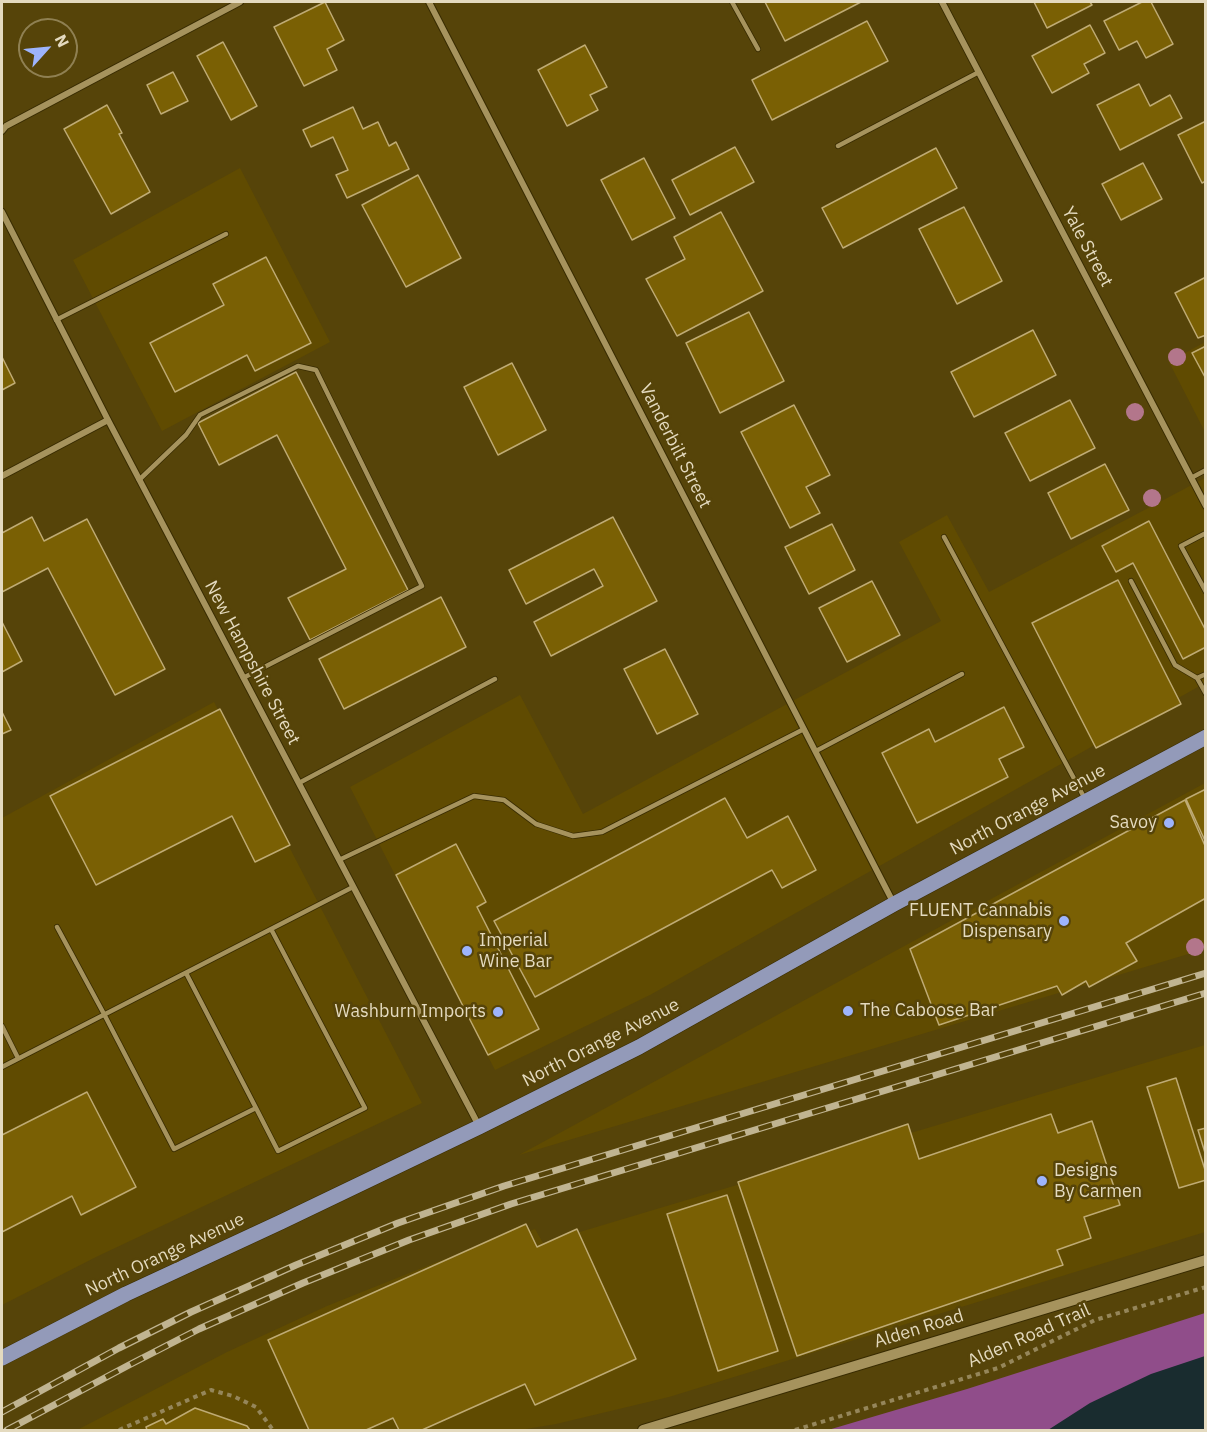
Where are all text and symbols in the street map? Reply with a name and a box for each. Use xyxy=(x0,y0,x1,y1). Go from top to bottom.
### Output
north arrow xyxy=(18,18,78,78)
text: N xyxy=(51,31,74,50)
street label: Yale Street xyxy=(1057,203,1117,291)
street label: Vanderbilt Street xyxy=(634,380,716,512)
street label: New Hampshire Street xyxy=(200,577,304,749)
street label: North Orange Avenue xyxy=(947,760,1109,860)
place label: Savoy xyxy=(1109,812,1157,834)
marker: Savoy xyxy=(1162,816,1176,830)
place label: FLUENT Cannabis Dispensary xyxy=(909,900,1052,942)
marker: FLUENT Cannabis Dispensary xyxy=(1057,914,1071,928)
place label: Imperial Wine Bar xyxy=(479,930,552,972)
marker: Imperial Wine Bar xyxy=(460,944,474,958)
street label: North Orange Avenue xyxy=(519,994,683,1092)
place label: The Caboose Bar xyxy=(860,1000,997,1022)
place label: Washburn Imports xyxy=(335,1001,486,1023)
marker: The Caboose Bar xyxy=(841,1004,855,1018)
marker: Washburn Imports xyxy=(491,1005,505,1019)
place label: Designs By Carmen xyxy=(1054,1160,1142,1202)
marker: Designs By Carmen xyxy=(1035,1174,1049,1188)
street label: North Orange Avenue xyxy=(82,1209,248,1301)
street label: Alden Road Trail xyxy=(964,1299,1094,1373)
street label: Alden Road xyxy=(872,1305,966,1353)

